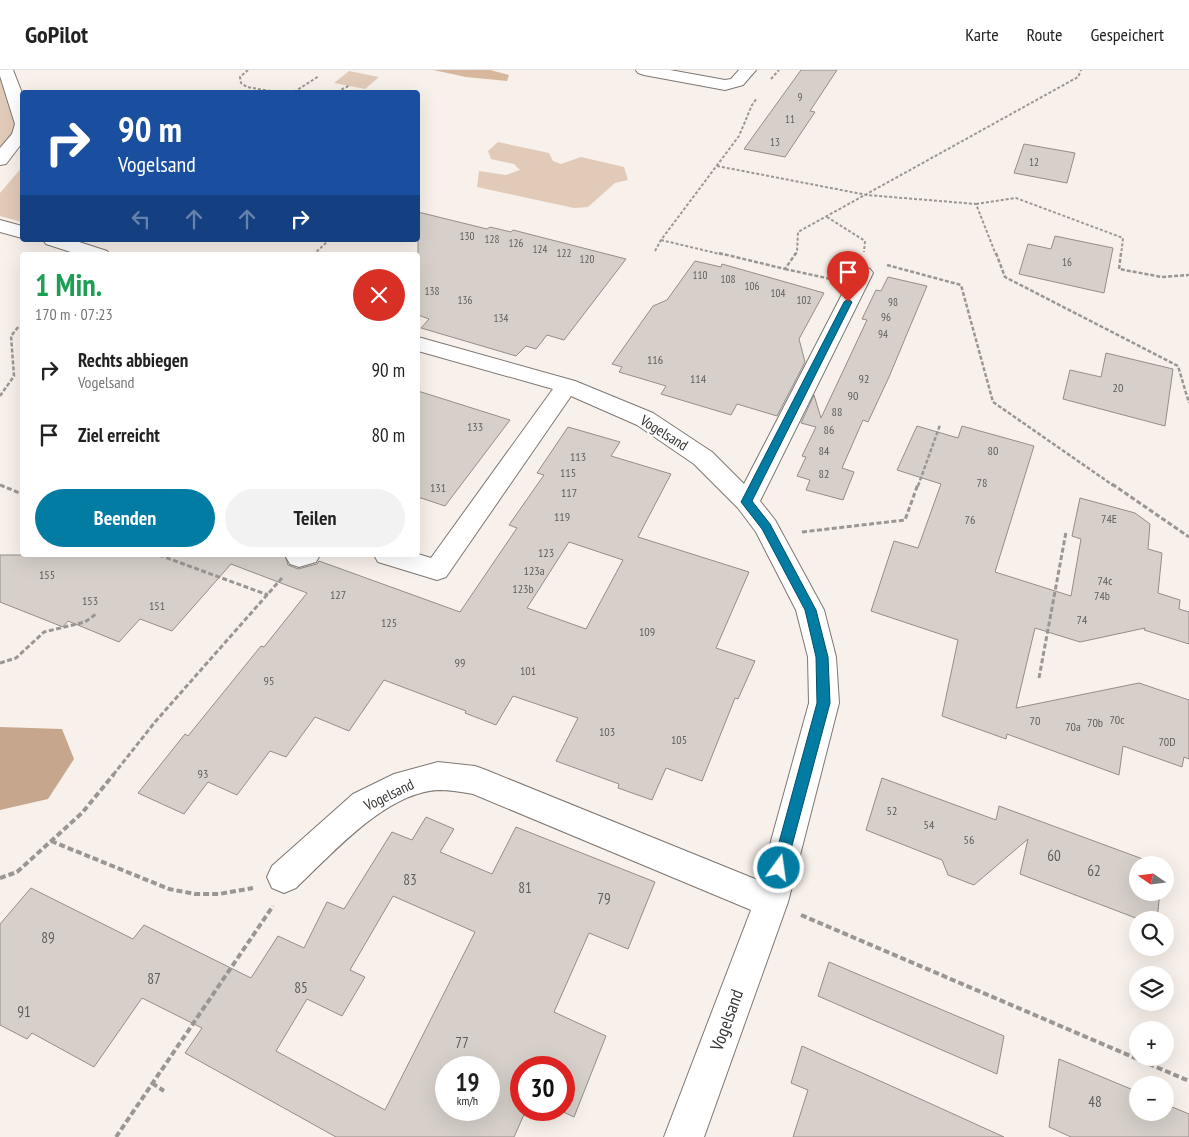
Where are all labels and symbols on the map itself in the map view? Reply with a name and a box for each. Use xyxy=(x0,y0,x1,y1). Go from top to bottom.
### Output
house number: 9 xyxy=(798,90,803,104)
house number: 11 xyxy=(785,112,795,126)
house number: 13 xyxy=(770,135,780,149)
house number: 12 xyxy=(1029,155,1039,169)
house number: 130 xyxy=(460,229,474,243)
house number: 128 xyxy=(485,232,499,246)
house number: 126 xyxy=(509,236,523,250)
house number: 124 xyxy=(533,242,547,256)
house number: 122 xyxy=(557,246,571,260)
pin xyxy=(827,251,869,302)
house number: 120 xyxy=(580,252,594,266)
house number: 16 xyxy=(1062,255,1072,269)
house number: 110 xyxy=(693,268,707,282)
house number: 108 xyxy=(721,272,735,286)
house number: 106 xyxy=(745,279,759,293)
house number: 138 xyxy=(425,284,439,298)
house number: 104 xyxy=(771,286,785,300)
house number: 136 xyxy=(458,293,472,307)
house number: 102 xyxy=(797,293,811,307)
house number: 98 xyxy=(888,295,898,309)
house number: 96 xyxy=(881,310,891,324)
house number: 134 xyxy=(494,311,508,325)
house number: 94 xyxy=(878,327,888,341)
house number: 116 xyxy=(647,352,663,367)
house number: 114 xyxy=(690,371,707,386)
house number: 92 xyxy=(859,371,869,386)
house number: 20 xyxy=(1113,380,1123,395)
house number: 90 xyxy=(848,388,858,403)
house number: 88 xyxy=(832,404,842,419)
street label: Vogelsand xyxy=(636,410,692,455)
house number: 133 xyxy=(467,419,483,434)
house number: 86 xyxy=(824,422,834,437)
house number: 84 xyxy=(819,443,830,458)
house number: 80 xyxy=(988,443,998,458)
house number: 113 xyxy=(570,449,586,464)
house number: 115 xyxy=(560,465,576,480)
house number: 82 xyxy=(819,466,829,481)
house number: 78 xyxy=(977,475,987,490)
house number: 131 xyxy=(430,480,446,495)
house number: 117 xyxy=(561,485,577,500)
house number: 119 xyxy=(554,509,570,524)
house number: 74E xyxy=(1101,511,1117,526)
house number: 76 xyxy=(965,512,975,527)
house number: 123 xyxy=(538,545,554,560)
house number: 123a xyxy=(523,563,545,578)
house number: 155 xyxy=(39,567,55,582)
house number: 74c xyxy=(1097,573,1113,588)
house number: 123b xyxy=(512,581,534,596)
house number: 127 xyxy=(330,587,346,602)
house number: 74b xyxy=(1094,588,1110,603)
house number: 153 xyxy=(82,593,98,608)
house number: 151 xyxy=(149,598,165,613)
house number: 74 xyxy=(1077,612,1088,627)
house number: 125 xyxy=(381,615,397,630)
house number: 109 xyxy=(639,624,655,639)
house number: 99 xyxy=(455,655,465,670)
house number: 101 xyxy=(520,663,536,678)
house number: 95 xyxy=(264,673,274,688)
house number: 70c xyxy=(1109,712,1125,727)
house number: 70 xyxy=(1030,713,1040,728)
house number: 70b xyxy=(1087,715,1103,730)
house number: 70a xyxy=(1065,719,1081,734)
house number: 103 xyxy=(599,724,615,739)
house number: 105 xyxy=(671,732,687,747)
house number: 70D xyxy=(1158,734,1176,749)
house number: 93 xyxy=(198,766,208,781)
street label: Vogelsand xyxy=(360,774,417,815)
house number: 52 xyxy=(887,803,897,818)
house number: 54 xyxy=(924,817,935,832)
house number: 56 xyxy=(964,832,974,847)
position arrow xyxy=(752,841,804,893)
house number: 60 xyxy=(1047,846,1061,865)
north arrow xyxy=(1129,856,1174,901)
house number: 62 xyxy=(1087,861,1101,880)
house number: 83 xyxy=(403,870,417,889)
house number: 81 xyxy=(518,878,532,897)
house number: 79 xyxy=(597,889,611,908)
house number: 89 xyxy=(41,928,55,947)
house number: 87 xyxy=(147,969,161,988)
house number: 85 xyxy=(294,978,308,997)
street label: Vogelsand xyxy=(705,986,748,1055)
house number: 91 xyxy=(17,1002,31,1021)
house number: 77 xyxy=(455,1033,469,1052)
speed limit sign: 30 xyxy=(510,1056,575,1121)
house number: 48 xyxy=(1088,1092,1102,1111)

